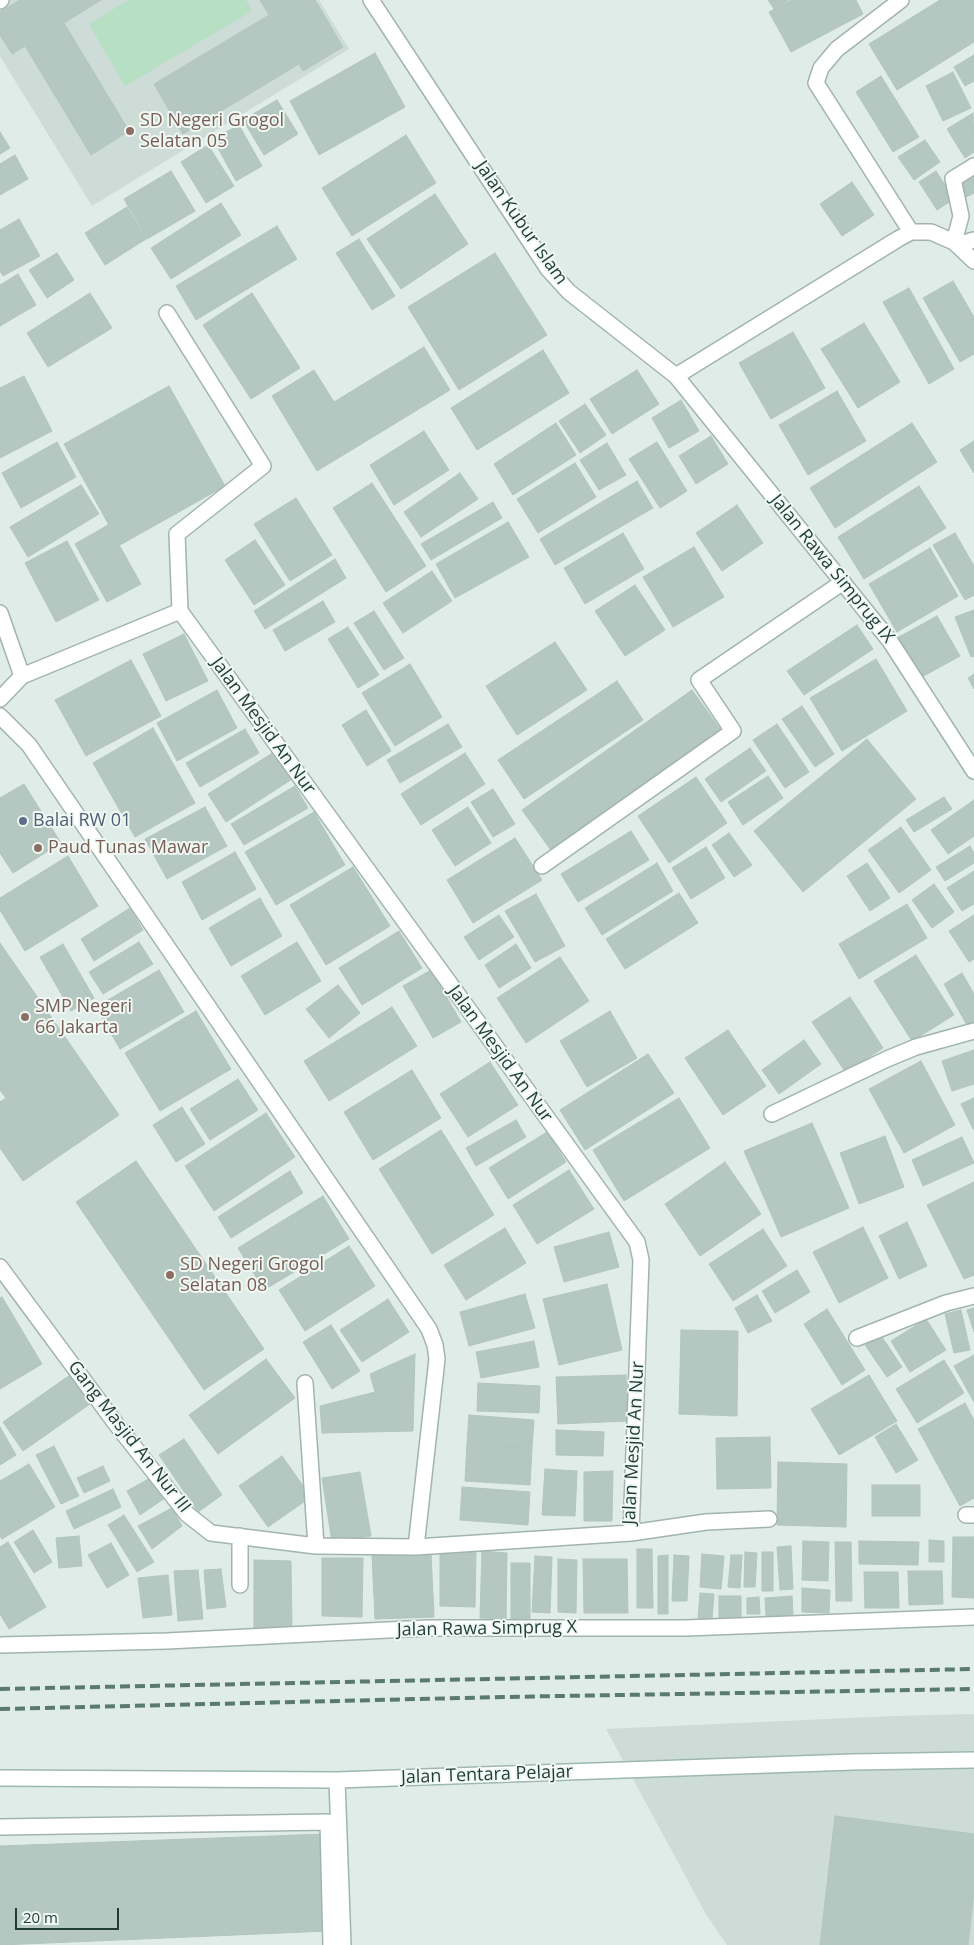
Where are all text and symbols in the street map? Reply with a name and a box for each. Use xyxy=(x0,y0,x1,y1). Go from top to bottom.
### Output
place label: SD Negeri Grogol Selatan 05 xyxy=(140,110,284,152)
marker: SD Negeri Grogol Selatan 05 xyxy=(124,125,136,137)
street label: Jalan Kubur Islam xyxy=(470,157,572,289)
street label: Jalan Rawa Simprug IX xyxy=(765,490,899,648)
street label: Jalan Mesjid An Nur xyxy=(206,653,320,799)
place label: Balai RW 01 xyxy=(33,810,131,832)
marker: Balai RW 01 xyxy=(17,815,29,827)
place label: Paud Tunas Mawar xyxy=(48,837,208,859)
marker: Paud Tunas Mawar xyxy=(32,842,44,854)
street label: Jalan Mesjid An Nur xyxy=(443,981,557,1127)
place label: SMP Negeri 66 Jakarta xyxy=(35,996,132,1038)
marker: SMP Negeri 66 Jakarta xyxy=(19,1011,31,1023)
place label: SD Negeri Grogol Selatan 08 xyxy=(180,1254,324,1296)
marker: SD Negeri Grogol Selatan 08 xyxy=(164,1269,176,1281)
street label: Gang Masjid An Nur III xyxy=(63,1357,195,1517)
street label: Jalan Mesjid An Nur xyxy=(619,1361,649,1525)
street label: Jalan Rawa Simprug X xyxy=(397,1617,577,1641)
street label: Jalan Tentara Pelajar xyxy=(401,1761,573,1789)
scale bar xyxy=(18,1898,121,1930)
text: 20 m xyxy=(23,1907,58,1927)

